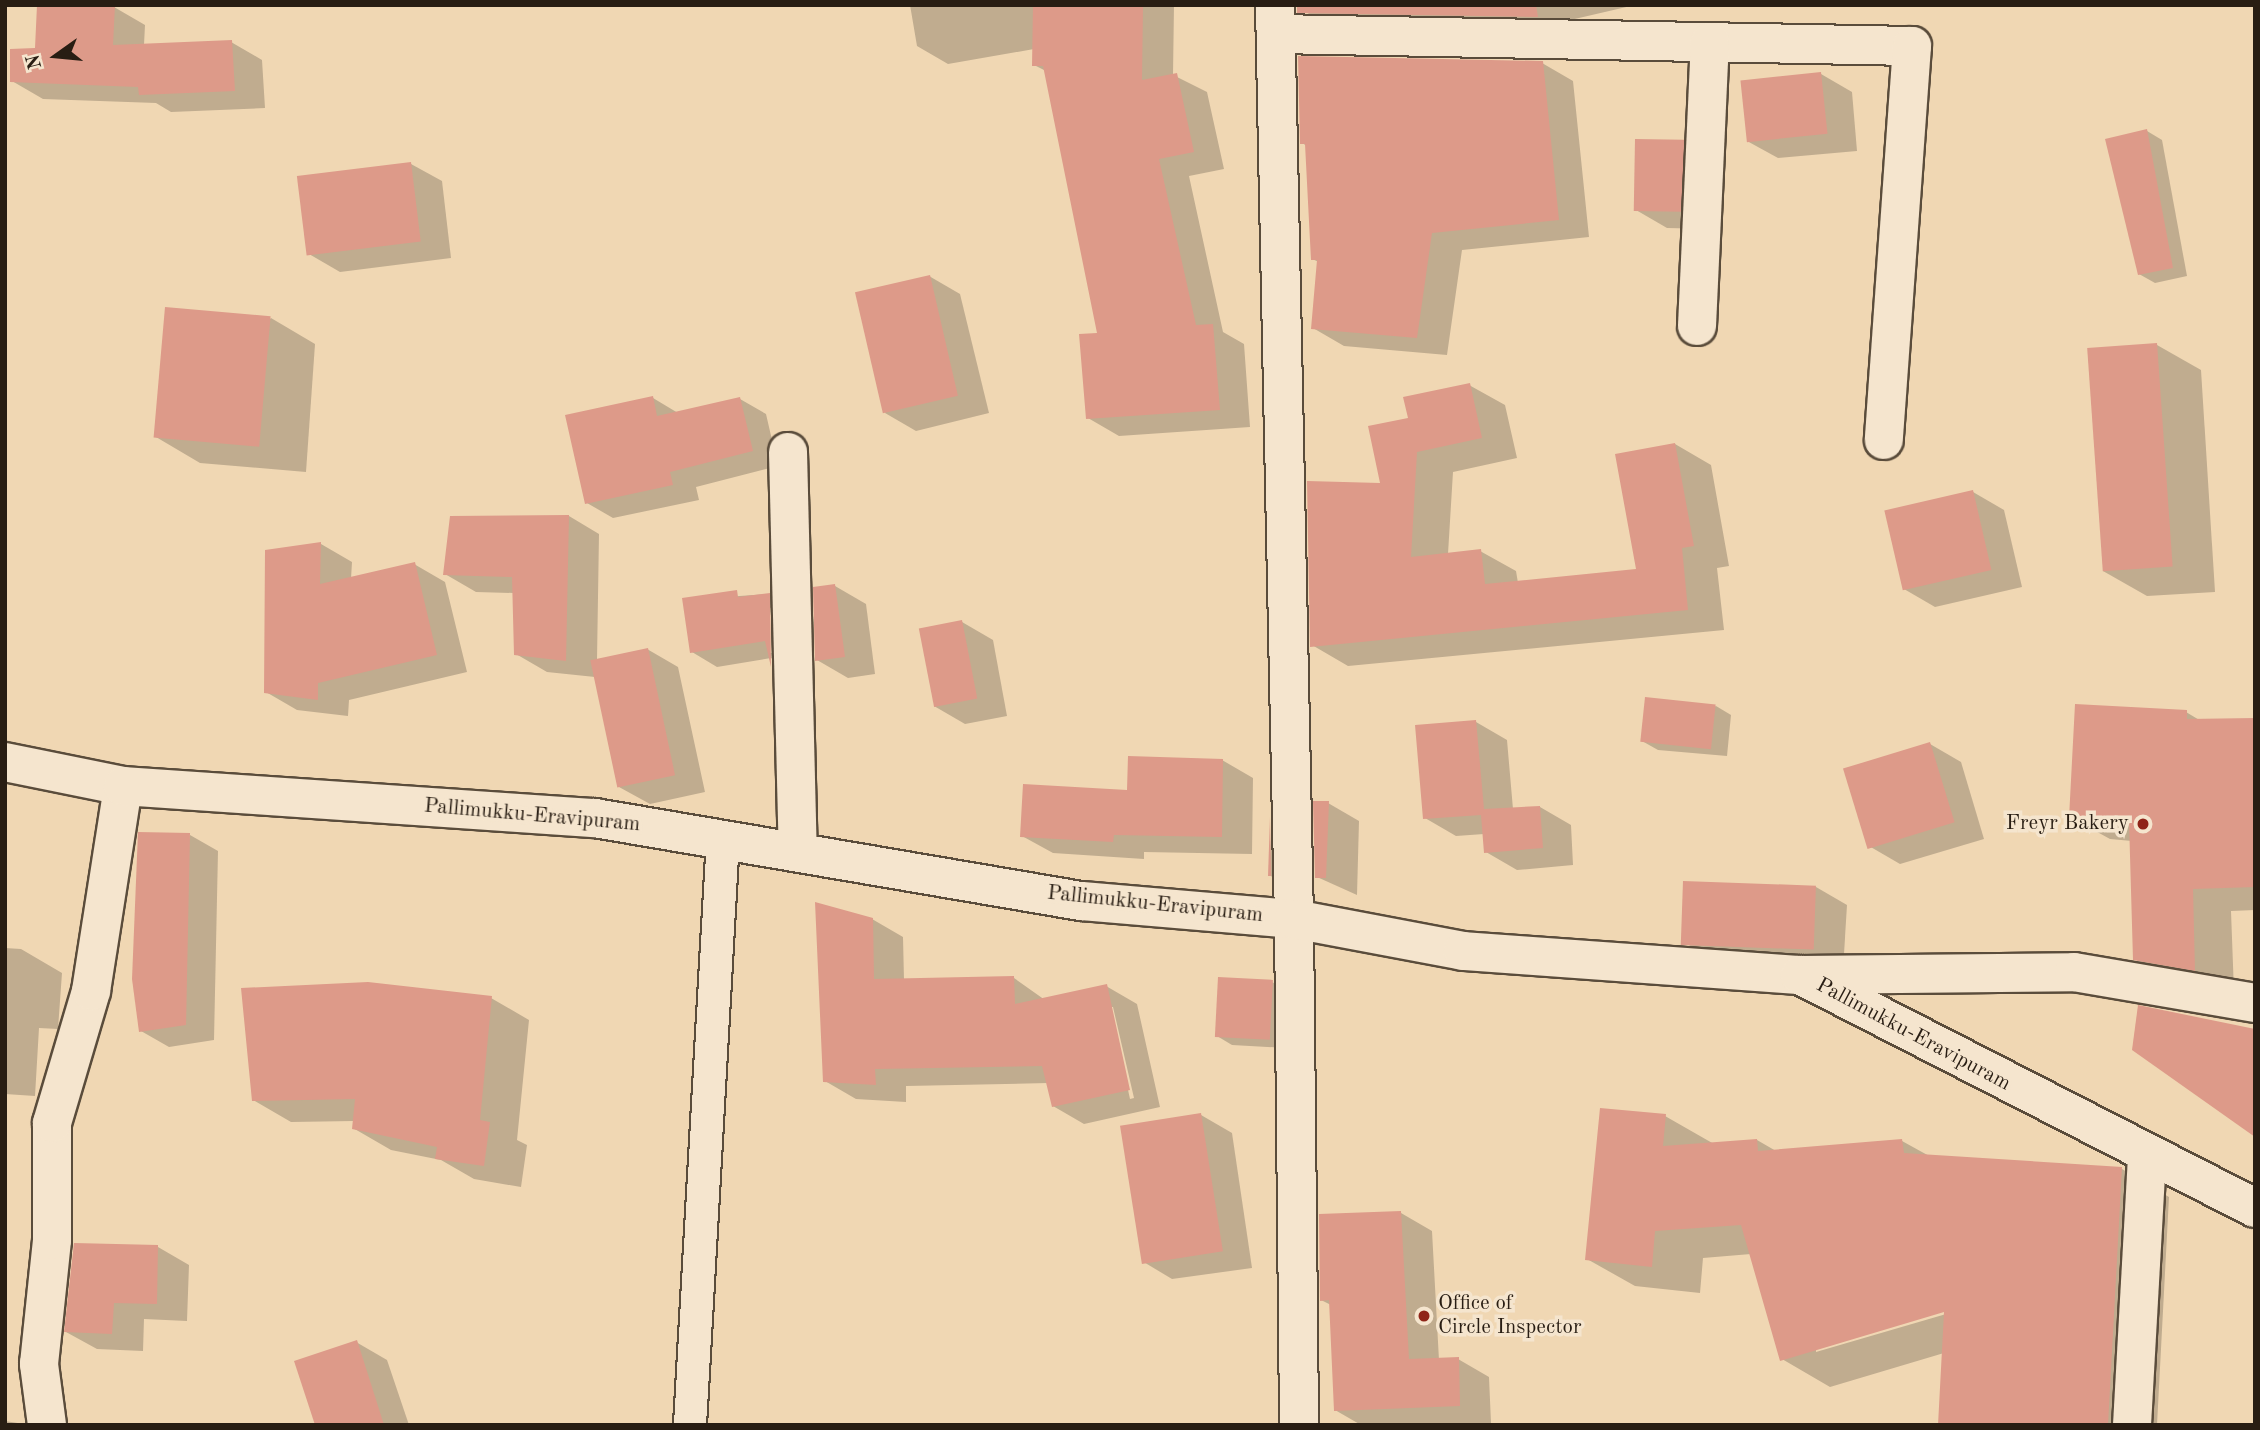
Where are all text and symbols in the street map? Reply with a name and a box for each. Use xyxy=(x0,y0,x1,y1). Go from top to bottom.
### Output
north arrow xyxy=(21,21,91,91)
text: N xyxy=(24,52,46,71)
street label: Pallimukku-Eravipuram xyxy=(423,794,641,838)
place label: Freyr Bakery xyxy=(2006,811,2129,837)
marker: Freyr Bakery xyxy=(2135,816,2151,832)
street label: Pallimukku-Eravipuram xyxy=(1046,881,1264,929)
street label: Pallimukku-Eravipuram xyxy=(1811,973,2015,1097)
place label: Office of Circle Inspector xyxy=(1438,1291,1582,1341)
marker: Office of Circle Inspector xyxy=(1416,1308,1432,1324)

